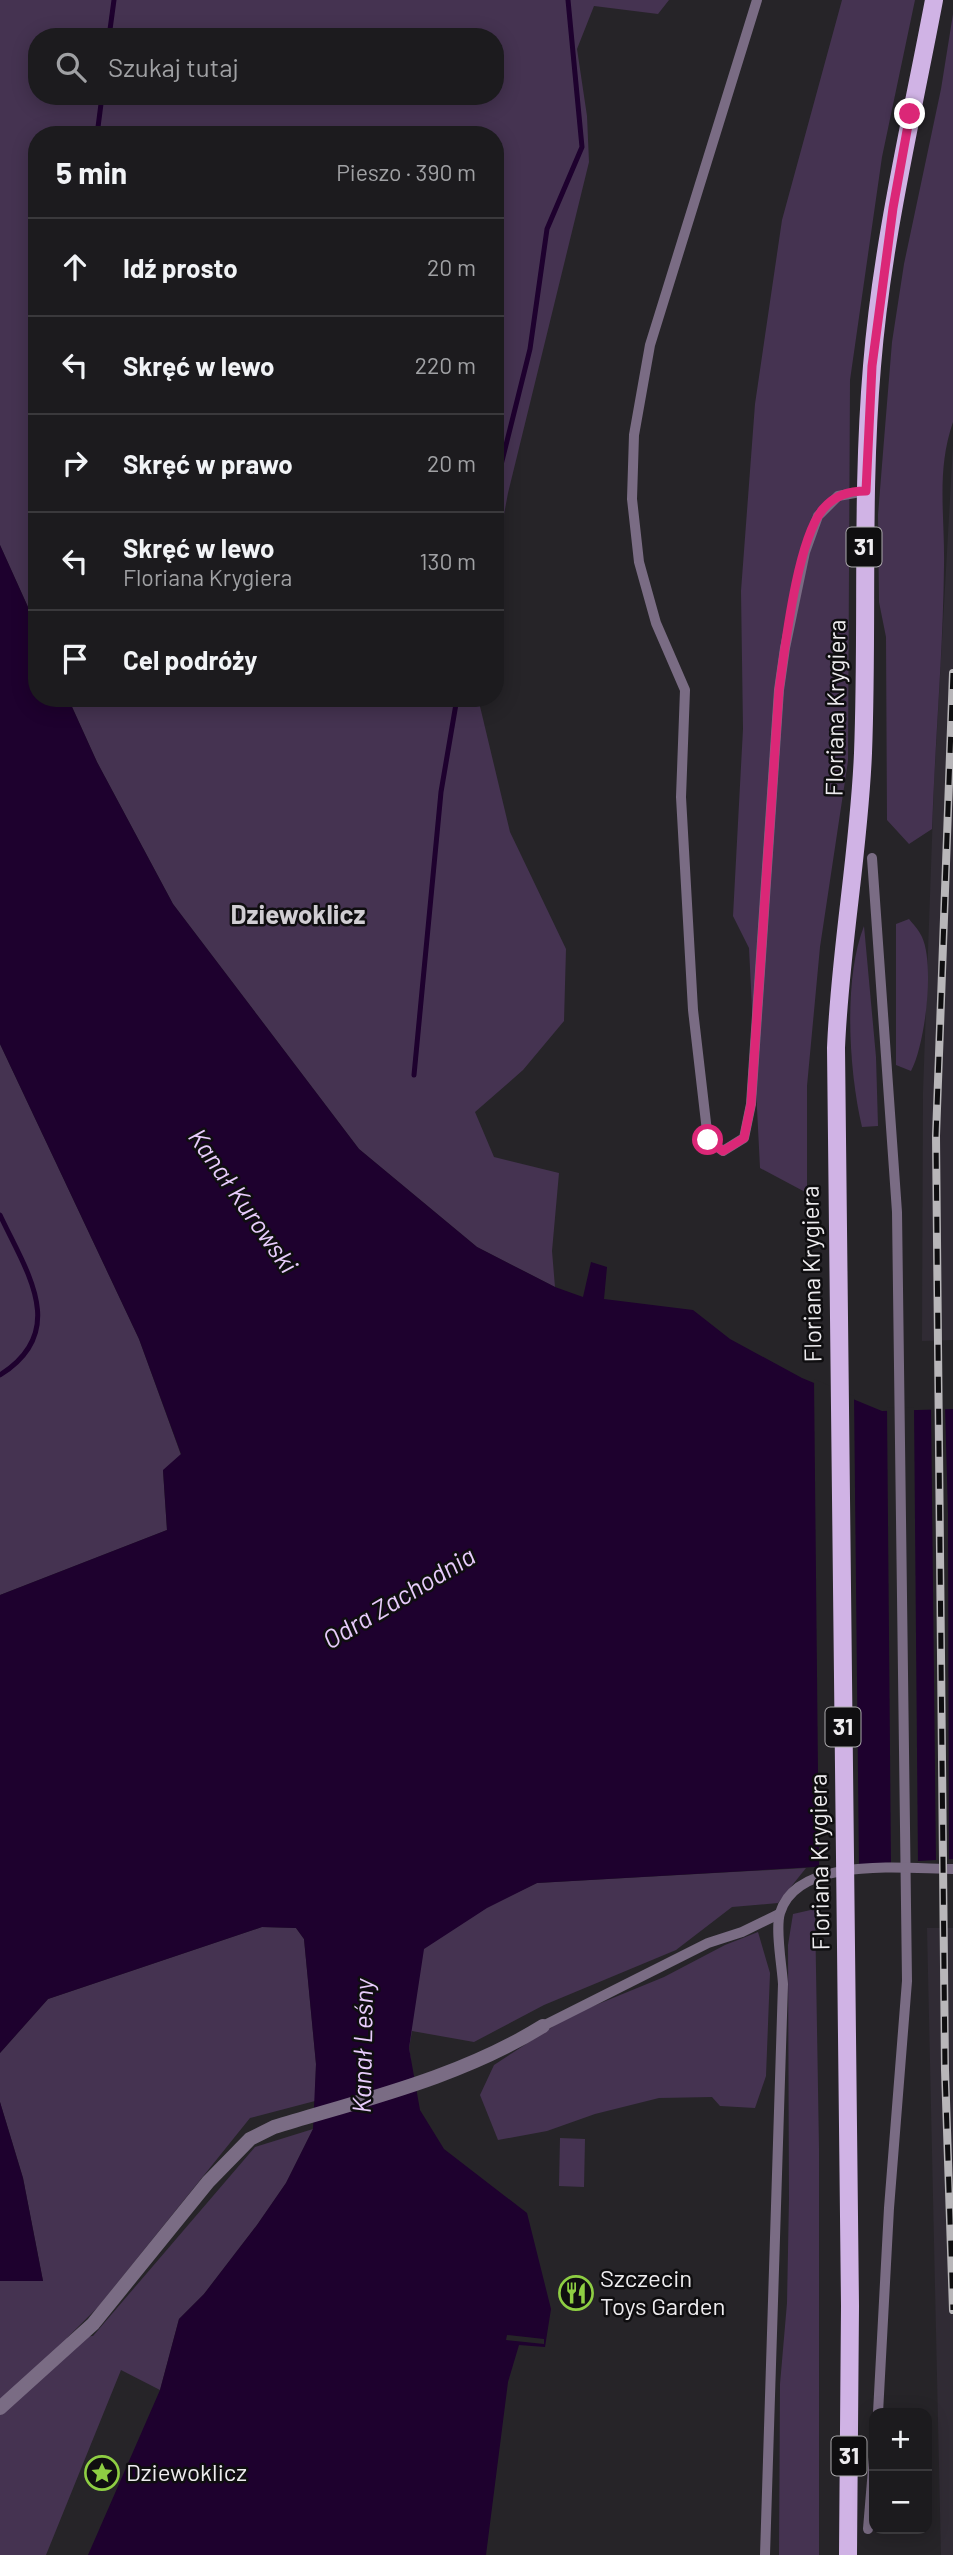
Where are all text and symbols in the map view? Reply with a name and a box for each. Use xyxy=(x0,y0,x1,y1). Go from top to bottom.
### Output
search box xyxy=(28,28,504,105)
icon: search xyxy=(52,48,90,86)
text: Szukaj tutaj xyxy=(108,51,239,82)
route end xyxy=(894,98,925,129)
text: 5 min xyxy=(56,154,127,190)
text: Pieszo · 390 m xyxy=(336,158,476,186)
icon: ahead xyxy=(56,248,94,286)
text: Idź prosto xyxy=(123,252,238,283)
text: 20 m xyxy=(427,253,476,281)
icon: left xyxy=(56,346,94,384)
text: Skręć w lewo xyxy=(123,350,275,381)
text: 220 m xyxy=(415,351,476,379)
icon: right xyxy=(56,444,94,482)
text: Skręć w prawo xyxy=(123,448,293,479)
text: 20 m xyxy=(427,449,476,477)
road number: 31 xyxy=(846,527,882,566)
text: Skręć w lewo xyxy=(123,532,275,563)
icon: left xyxy=(56,542,94,580)
text: 130 m xyxy=(419,547,476,575)
text: Floriana Krygiera xyxy=(123,563,292,591)
street label: Floriana Krygiera xyxy=(818,619,851,797)
icon: arrive xyxy=(56,640,94,678)
text: Cel podróży xyxy=(123,644,257,675)
district label: Dziewoklicz xyxy=(230,898,366,929)
water label: Kanał Kurowski xyxy=(183,1122,306,1279)
route start xyxy=(692,1124,723,1155)
street label: Floriana Krygiera xyxy=(794,1185,827,1363)
water label: Odra Zachodnia xyxy=(316,1539,480,1654)
road number: 31 xyxy=(826,1708,860,1746)
street label: Floriana Krygiera xyxy=(802,1773,835,1951)
water label: Kanał Leśny xyxy=(345,1977,378,2114)
place label: Szczecin Toys Garden xyxy=(600,2263,726,2320)
restaurant icon: Szczecin Toys Garden xyxy=(557,2274,595,2312)
map controls xyxy=(869,2408,932,2534)
button: + xyxy=(869,2408,932,2471)
road number: 31 xyxy=(832,2436,866,2476)
place icon: Dziewoklicz xyxy=(83,2454,121,2492)
place label: Dziewoklicz xyxy=(126,2457,247,2486)
button: − xyxy=(869,2471,932,2534)

